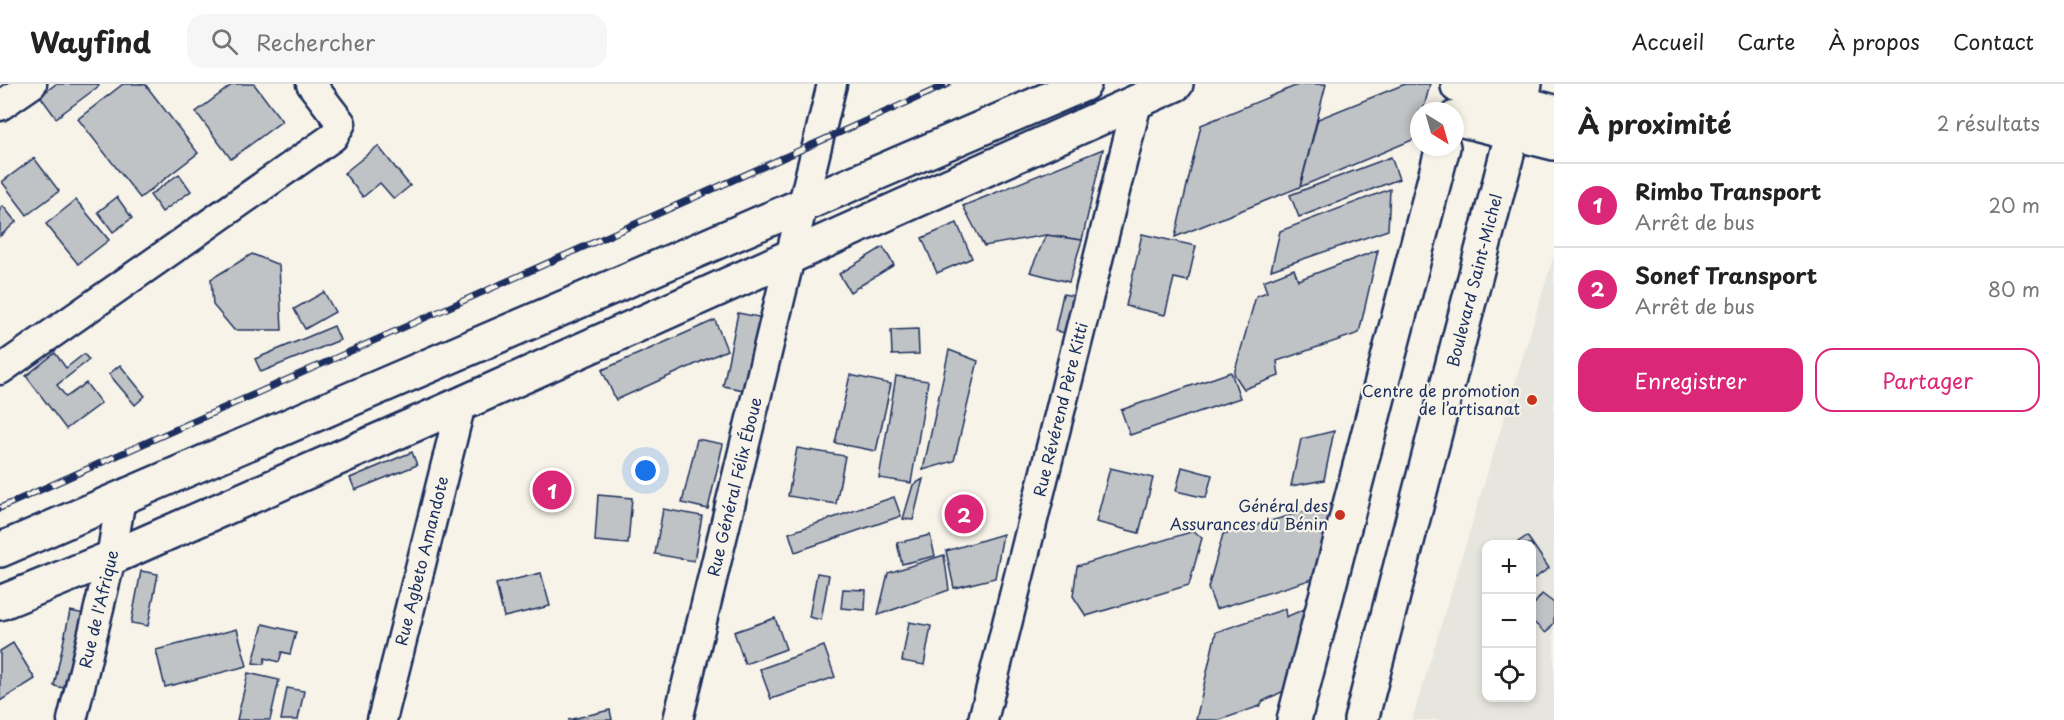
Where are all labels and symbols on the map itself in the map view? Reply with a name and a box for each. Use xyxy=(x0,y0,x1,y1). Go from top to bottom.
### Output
north arrow xyxy=(1410,102,1464,156)
street label: Boulevard Saint-Michel xyxy=(1440,191,1507,369)
street label: Rue Révérend Père Kitti xyxy=(1026,320,1093,499)
place label: Centre de promotion de l’artisanat xyxy=(1362,378,1520,420)
marker: Centre de promotion de l’artisanat xyxy=(1525,393,1539,407)
street label: Rue Général Félix Éboue xyxy=(700,394,767,579)
your location xyxy=(631,456,660,485)
pin: 1 xyxy=(532,468,572,512)
street label: Rue Agbeto Amandote xyxy=(388,473,454,648)
pin: 2 xyxy=(944,492,984,536)
place label: Général des Assurances du Bénin xyxy=(1170,493,1328,535)
marker: Général des Assurances du Bénin xyxy=(1333,508,1347,522)
street label: Rue de l'Afrique xyxy=(72,548,123,670)

